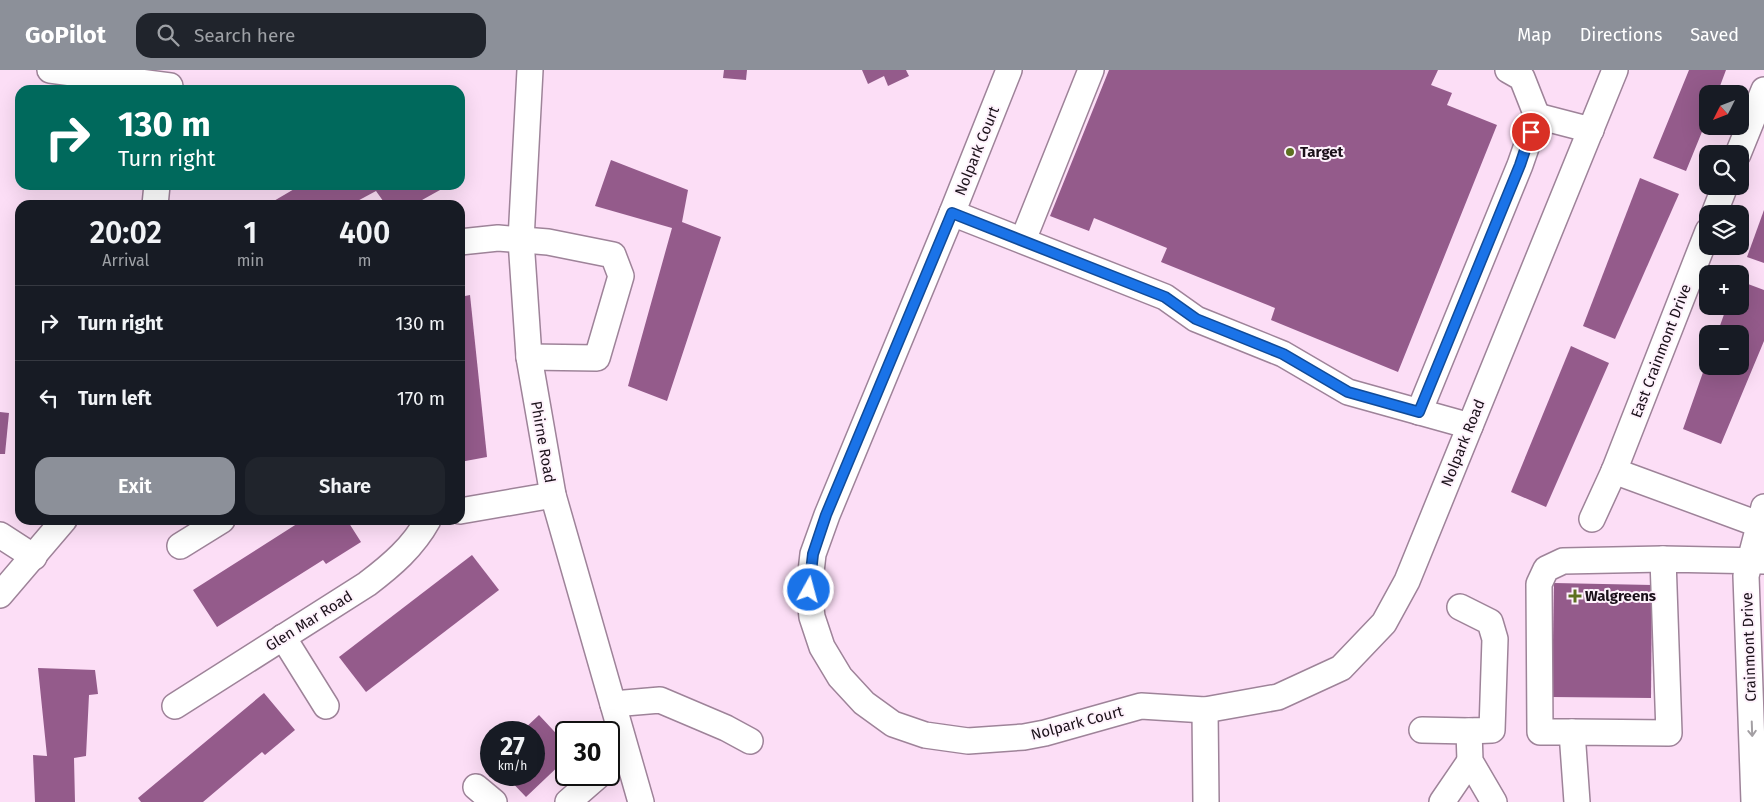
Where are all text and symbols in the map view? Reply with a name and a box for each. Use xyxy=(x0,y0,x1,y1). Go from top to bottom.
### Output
search box xyxy=(136,13,486,58)
text: GoPilot xyxy=(25,21,106,49)
icon: search xyxy=(154,21,182,49)
text: Search here xyxy=(194,24,295,47)
text: Map xyxy=(1517,24,1552,46)
text: Directions xyxy=(1580,24,1662,46)
text: Saved xyxy=(1690,24,1739,46)
north arrow xyxy=(1699,85,1749,135)
map controls xyxy=(1699,85,1749,375)
text: 130 m xyxy=(118,103,211,145)
street label: Nolpark Court xyxy=(951,103,1003,198)
icon: right xyxy=(35,105,100,170)
pin xyxy=(1510,111,1552,153)
icon: arrive xyxy=(1517,118,1545,146)
place label: Target xyxy=(1300,143,1344,161)
text: Turn right xyxy=(118,145,215,172)
button: search xyxy=(1699,145,1749,195)
marker: Target xyxy=(1284,146,1296,158)
button: layers xyxy=(1699,205,1749,255)
text: 20:02 xyxy=(90,215,162,251)
text: 1 xyxy=(244,215,257,251)
text: 400 xyxy=(339,215,390,251)
text: Arrival xyxy=(102,251,149,270)
text: min xyxy=(237,251,264,270)
text: m xyxy=(358,251,371,270)
button: + xyxy=(1699,265,1749,315)
street label: East Crainmont Drive xyxy=(1627,282,1695,420)
icon: right xyxy=(35,309,63,337)
text: Turn right xyxy=(78,312,163,335)
text: 130 m xyxy=(395,312,445,335)
button: − xyxy=(1699,325,1749,375)
icon: left xyxy=(35,384,63,412)
text: Turn left xyxy=(78,387,152,410)
text: 170 m xyxy=(397,387,445,410)
street label: Nolpark Road xyxy=(1437,397,1489,489)
street label: Phirne Road xyxy=(527,400,559,484)
button: Exit xyxy=(35,457,235,515)
button: Share xyxy=(245,457,445,515)
position arrow xyxy=(782,563,834,615)
street label: Glen Mar Road xyxy=(262,587,356,655)
place label: Walgreens xyxy=(1585,587,1656,605)
marker: Walgreens xyxy=(1569,590,1581,602)
street label: Crainmont Drive xyxy=(1738,592,1760,702)
street label: Nolpark Court xyxy=(1029,702,1126,744)
one-way arrow xyxy=(1747,720,1756,736)
speed limit sign: 30 xyxy=(555,721,620,786)
text: 27 xyxy=(500,732,525,762)
text: km/h xyxy=(498,759,527,773)

